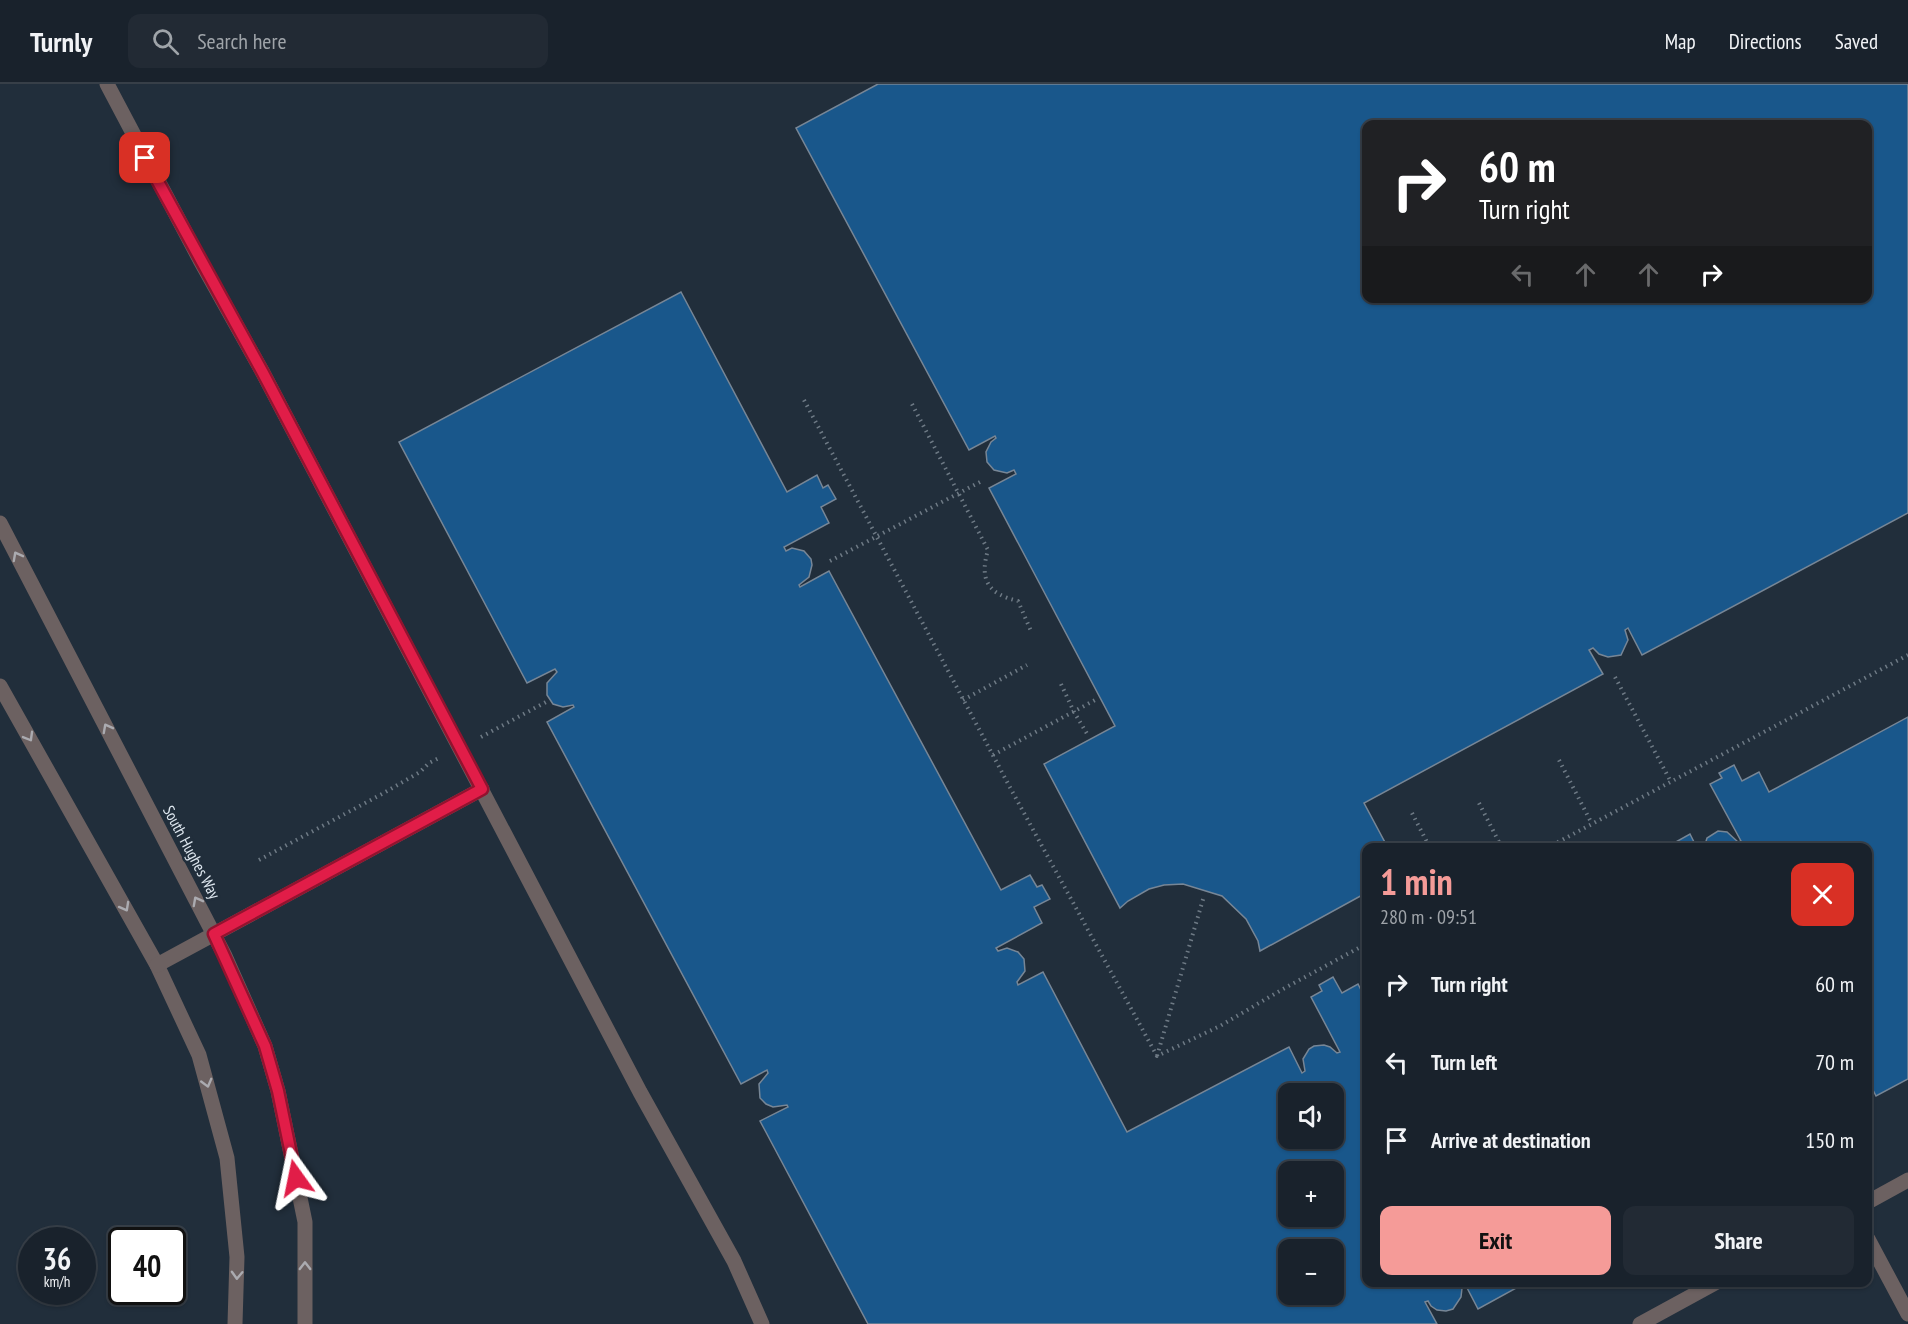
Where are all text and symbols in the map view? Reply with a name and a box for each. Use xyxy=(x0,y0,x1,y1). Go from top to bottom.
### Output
search box xyxy=(128,14,548,68)
text: Turnly xyxy=(30,23,92,60)
icon: search xyxy=(149,25,182,58)
text: Search here xyxy=(197,27,287,55)
text: Map xyxy=(1665,28,1696,55)
text: Directions xyxy=(1729,28,1802,55)
text: Saved xyxy=(1835,28,1878,55)
pin xyxy=(119,132,170,183)
text: 60 m xyxy=(1479,139,1556,194)
icon: arrive xyxy=(128,141,161,174)
icon: right xyxy=(1380,144,1458,222)
text: Turn right xyxy=(1479,192,1570,226)
icon: left xyxy=(1506,258,1539,291)
icon: ahead xyxy=(1569,258,1602,291)
icon: ahead xyxy=(1632,258,1665,291)
icon: right xyxy=(1695,258,1728,291)
one-way arrow xyxy=(13,551,24,562)
one-way arrow xyxy=(103,724,114,735)
one-way arrow xyxy=(22,731,33,741)
street label: South Hughes Way xyxy=(159,802,225,902)
text: 1 min xyxy=(1380,858,1453,905)
button: close xyxy=(1791,863,1854,926)
one-way arrow xyxy=(193,897,204,908)
one-way arrow xyxy=(117,901,129,911)
text: 280 m · 09:51 xyxy=(1380,904,1477,930)
icon: right xyxy=(1380,968,1413,1001)
text: Turn right xyxy=(1431,970,1508,998)
text: 60 m xyxy=(1815,970,1854,998)
icon: left xyxy=(1380,1046,1413,1079)
text: Turn left xyxy=(1431,1048,1497,1076)
text: 70 m xyxy=(1815,1048,1854,1076)
one-way arrow xyxy=(199,1078,212,1088)
map controls xyxy=(1278,1083,1344,1305)
button: sound xyxy=(1278,1083,1344,1149)
icon: arrive xyxy=(1380,1124,1413,1157)
text: Arrive at destination xyxy=(1431,1126,1591,1154)
text: 150 m xyxy=(1805,1126,1854,1154)
position arrow xyxy=(264,1146,328,1210)
button: + xyxy=(1278,1161,1344,1227)
button: Exit xyxy=(1380,1206,1611,1275)
button: Share xyxy=(1623,1206,1854,1275)
speed limit sign: 40 xyxy=(108,1227,186,1305)
text: 36 xyxy=(43,1239,71,1278)
button: − xyxy=(1278,1239,1344,1305)
one-way arrow xyxy=(299,1261,311,1270)
one-way arrow xyxy=(230,1270,243,1279)
text: km/h xyxy=(44,1272,70,1291)

